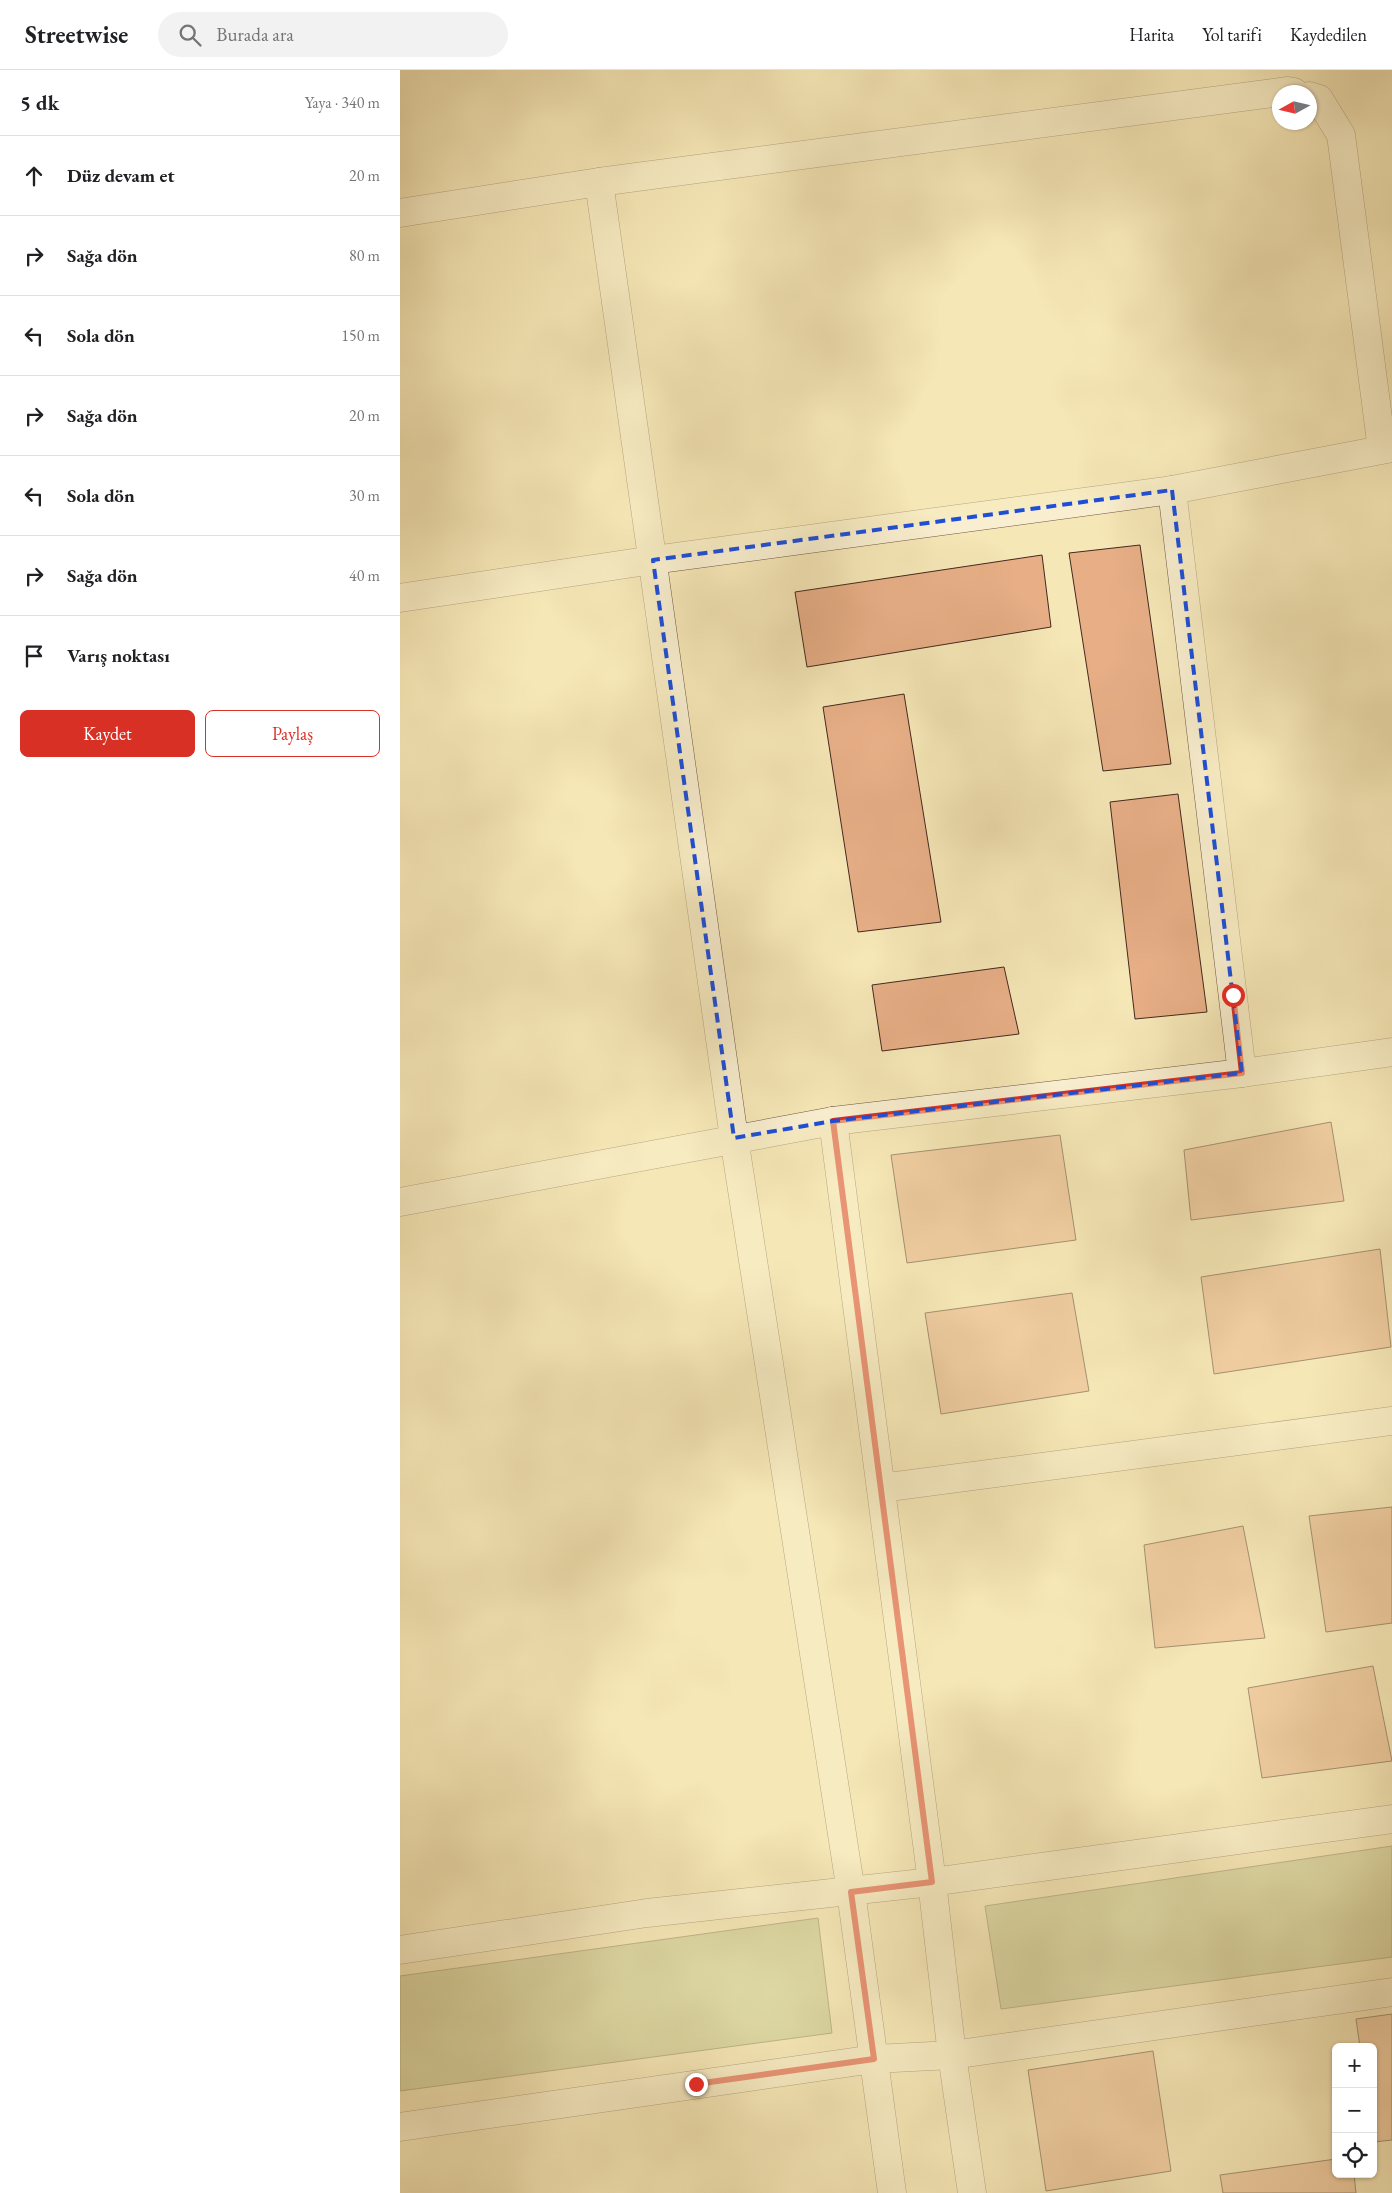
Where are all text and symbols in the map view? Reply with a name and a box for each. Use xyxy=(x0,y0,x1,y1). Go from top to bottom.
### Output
search box xyxy=(158,12,508,57)
text: Streetwise xyxy=(25,19,128,50)
icon: search xyxy=(176,21,204,49)
text: Burada ara xyxy=(216,22,294,47)
text: Harita xyxy=(1129,23,1174,46)
text: Yol tarifi xyxy=(1202,23,1262,46)
text: Kaydedilen xyxy=(1290,23,1367,46)
north arrow xyxy=(1272,85,1317,130)
text: 5 dk xyxy=(20,89,59,116)
text: Yaya · 340 m xyxy=(305,92,380,113)
icon: ahead xyxy=(20,162,48,190)
text: Düz devam et xyxy=(67,163,175,188)
text: 20 m xyxy=(349,165,380,186)
icon: right xyxy=(20,242,48,270)
text: Sağa dön xyxy=(67,243,138,268)
text: 80 m xyxy=(349,245,380,266)
icon: left xyxy=(20,322,48,350)
text: Sola dön xyxy=(67,323,135,348)
text: 150 m xyxy=(341,325,380,346)
icon: right xyxy=(20,402,48,430)
text: Sağa dön xyxy=(67,403,138,428)
text: 20 m xyxy=(349,405,380,426)
icon: left xyxy=(20,482,48,510)
text: Sola dön xyxy=(67,483,135,508)
text: 30 m xyxy=(349,485,380,506)
icon: right xyxy=(20,562,48,590)
text: Sağa dön xyxy=(67,563,138,588)
text: 40 m xyxy=(349,565,380,586)
icon: arrive xyxy=(20,642,48,670)
text: Varış noktası xyxy=(67,643,170,668)
button: Kaydet xyxy=(20,710,195,757)
button: Paylaş xyxy=(205,710,380,757)
route start xyxy=(1222,984,1245,1007)
map controls xyxy=(1332,2043,1377,2178)
button: + xyxy=(1332,2043,1377,2088)
route end xyxy=(685,2073,708,2096)
button: − xyxy=(1332,2088,1377,2133)
button: locate xyxy=(1332,2133,1377,2178)

